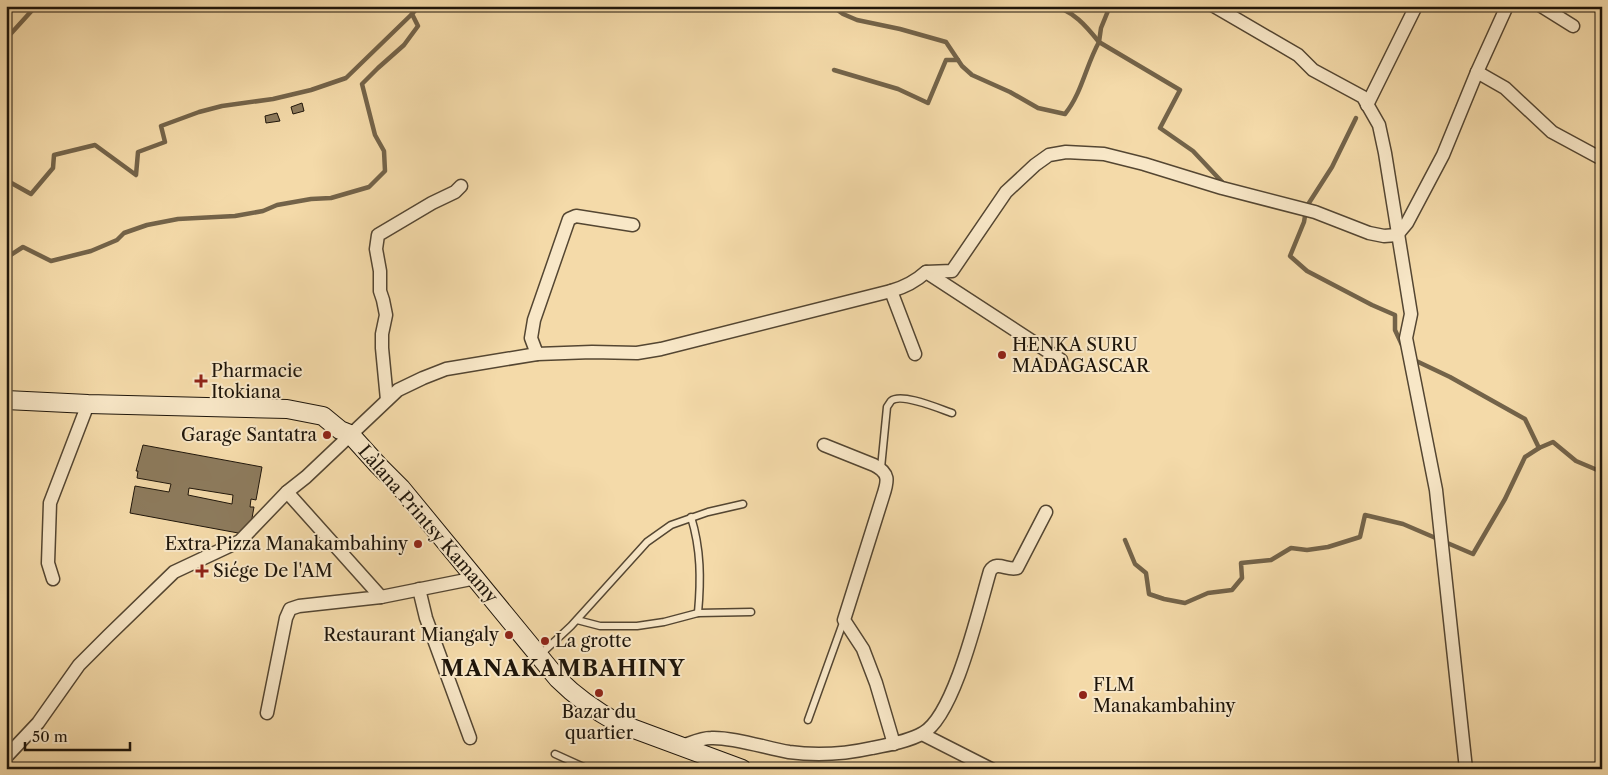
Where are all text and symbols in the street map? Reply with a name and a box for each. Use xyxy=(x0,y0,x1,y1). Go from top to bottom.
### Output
place label: HENKA SURU MADAGASCAR xyxy=(1012,334,1150,377)
marker: HENKA SURU MADAGASCAR xyxy=(996,349,1008,361)
place label: Pharmacie Itokiana xyxy=(211,360,303,403)
marker: Pharmacie Itokiana xyxy=(195,375,207,387)
place label: Garage Santatra xyxy=(181,424,317,446)
marker: Garage Santatra xyxy=(321,429,333,441)
street label: Làlana Printsy Kamamy xyxy=(353,441,503,608)
place label: Extra Pizza Manakambahiny xyxy=(165,533,409,555)
marker: Extra Pizza Manakambahiny xyxy=(412,538,424,550)
place label: Siége De l'AM xyxy=(213,560,333,582)
marker: Siége De l'AM xyxy=(195,564,209,578)
place label: Restaurant Miangaly xyxy=(323,624,500,646)
marker: Restaurant Miangaly xyxy=(503,629,515,641)
place label: La grotte xyxy=(555,630,632,652)
marker: La grotte xyxy=(539,635,551,647)
district label: MANAKAMBAHINY xyxy=(441,655,685,682)
place label: FLM Manakambahiny xyxy=(1093,674,1236,717)
marker: Bazar du quartier xyxy=(593,687,605,699)
marker: FLM Manakambahiny xyxy=(1077,689,1089,701)
place label: Bazar du quartier xyxy=(562,701,636,744)
scale bar xyxy=(25,720,130,752)
text: 50 m xyxy=(32,727,68,746)

